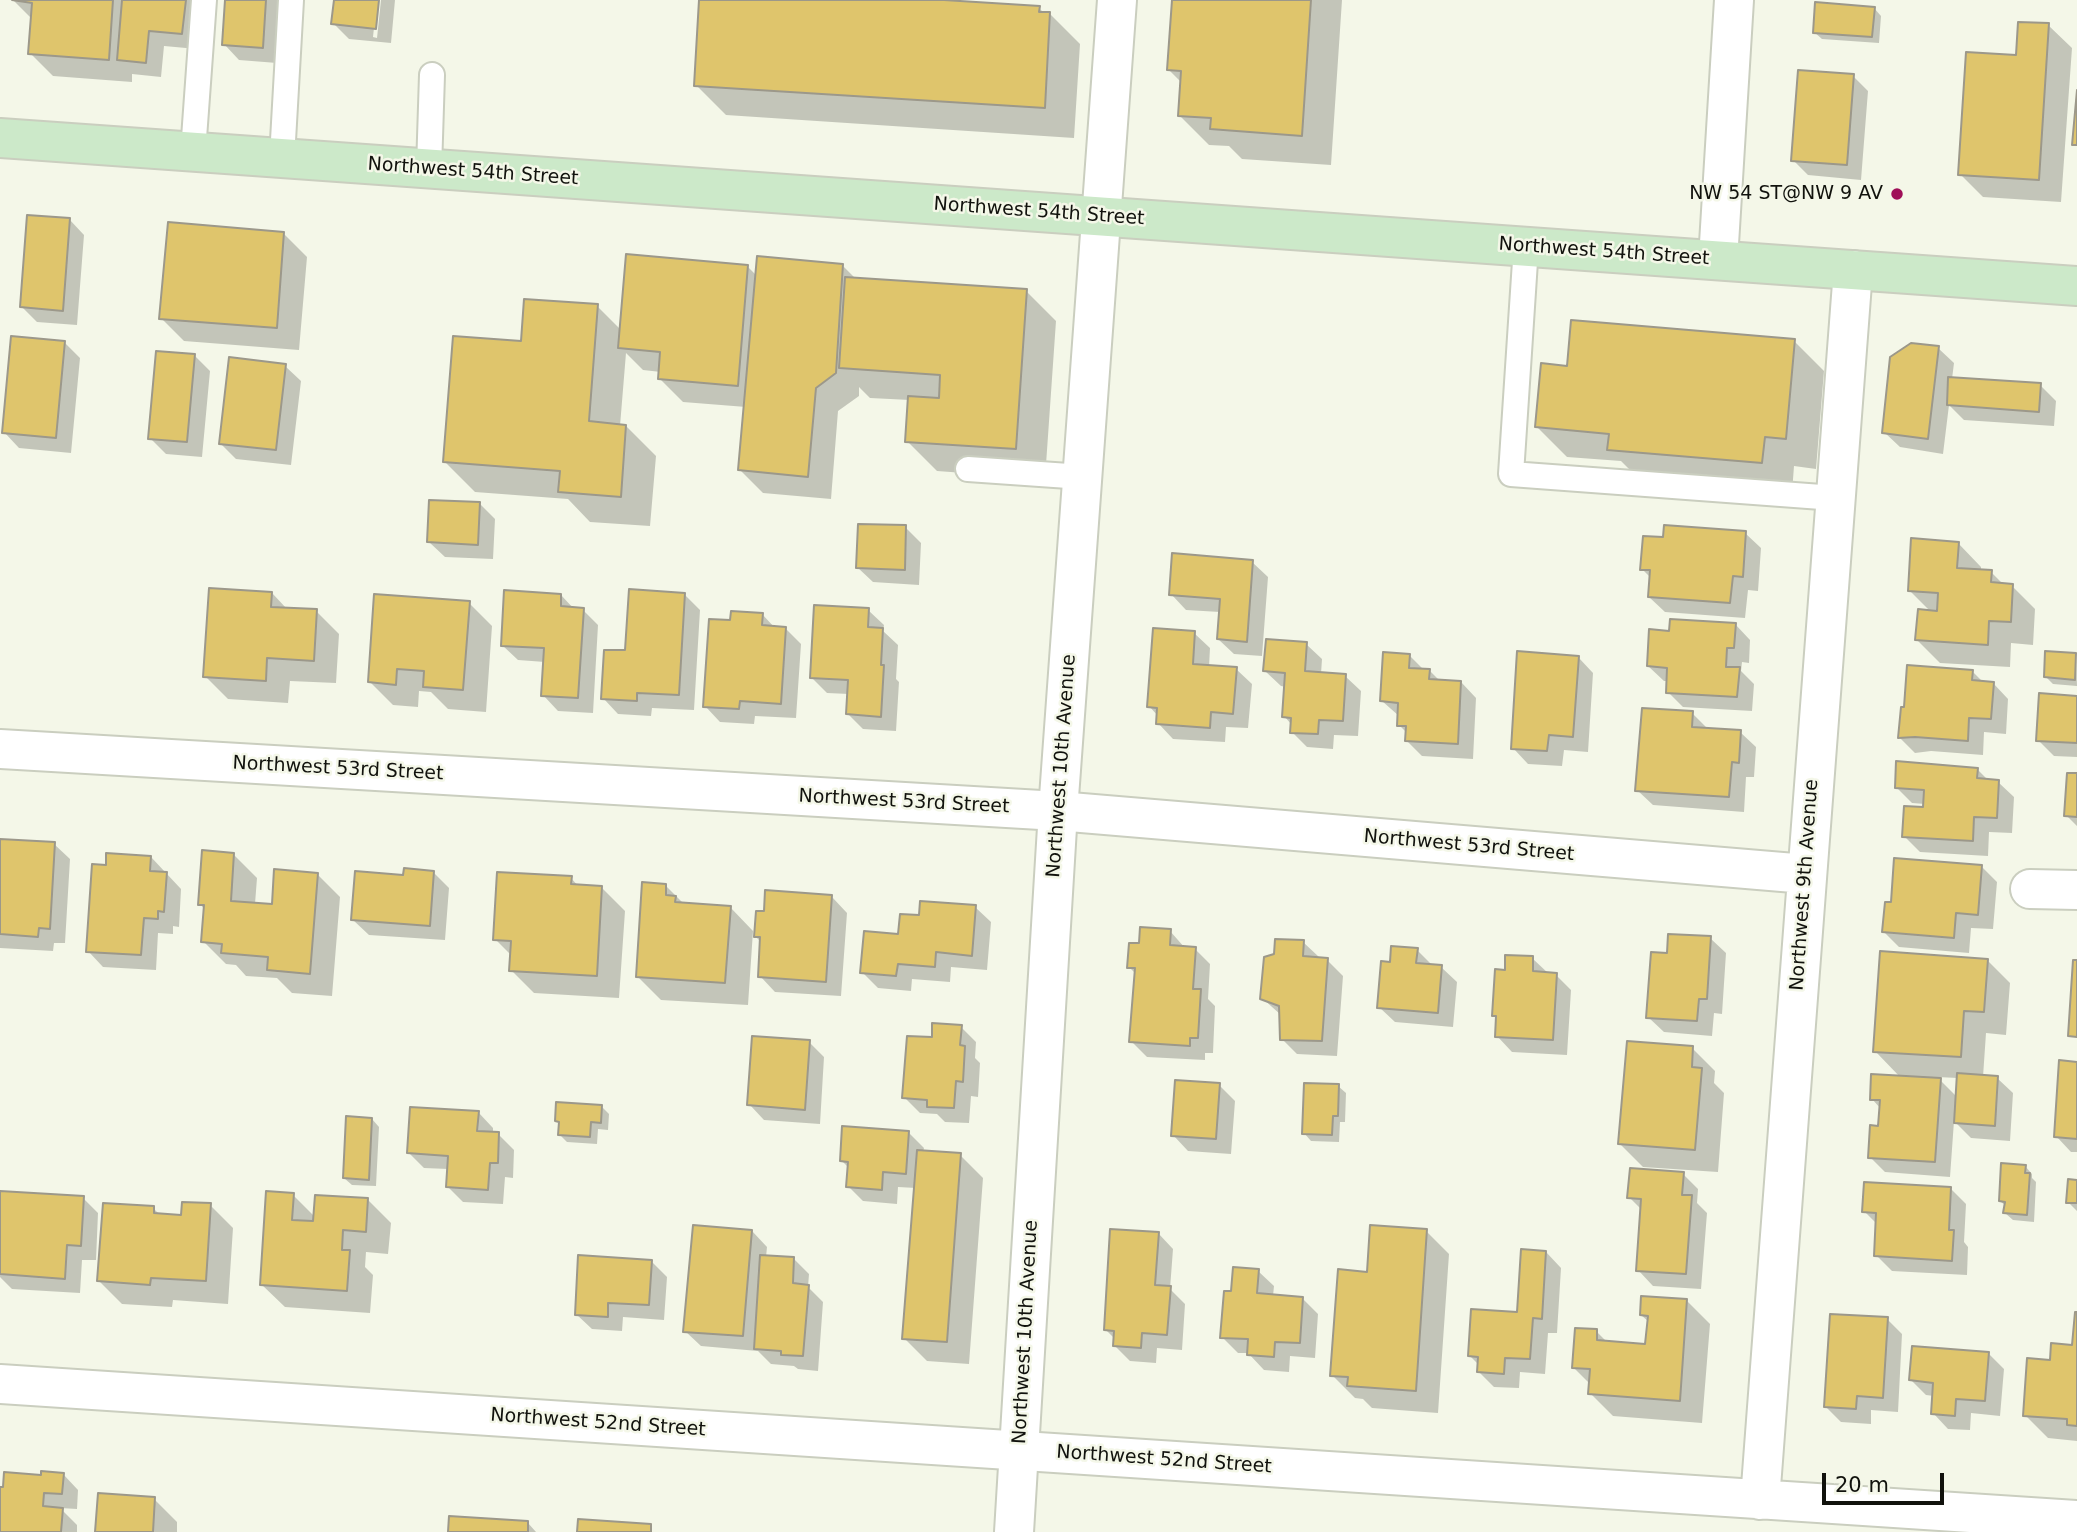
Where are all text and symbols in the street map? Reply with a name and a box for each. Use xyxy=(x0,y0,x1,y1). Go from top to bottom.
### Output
street label: Northwest 54th Street xyxy=(367,153,579,191)
place label: NW 54 ST@NW 9 AV xyxy=(1689,183,1883,205)
marker: NW 54 ST@NW 9 AV xyxy=(1889,186,1905,202)
street label: Northwest 54th Street xyxy=(933,193,1145,231)
street label: Northwest 54th Street xyxy=(1498,233,1710,271)
street label: Northwest 10th Avenue xyxy=(1043,653,1081,879)
street label: Northwest 53rd Street xyxy=(232,752,444,786)
street label: Northwest 9th Avenue xyxy=(1786,778,1824,992)
street label: Northwest 53rd Street xyxy=(798,785,1010,819)
street label: Northwest 53rd Street xyxy=(1363,825,1575,867)
street label: Northwest 10th Avenue xyxy=(1009,1220,1043,1444)
street label: Northwest 52nd Street xyxy=(490,1404,706,1442)
street label: Northwest 52nd Street xyxy=(1056,1441,1272,1479)
scale bar xyxy=(1825,1458,1948,1502)
text: 20 m xyxy=(1835,1473,1889,1497)

